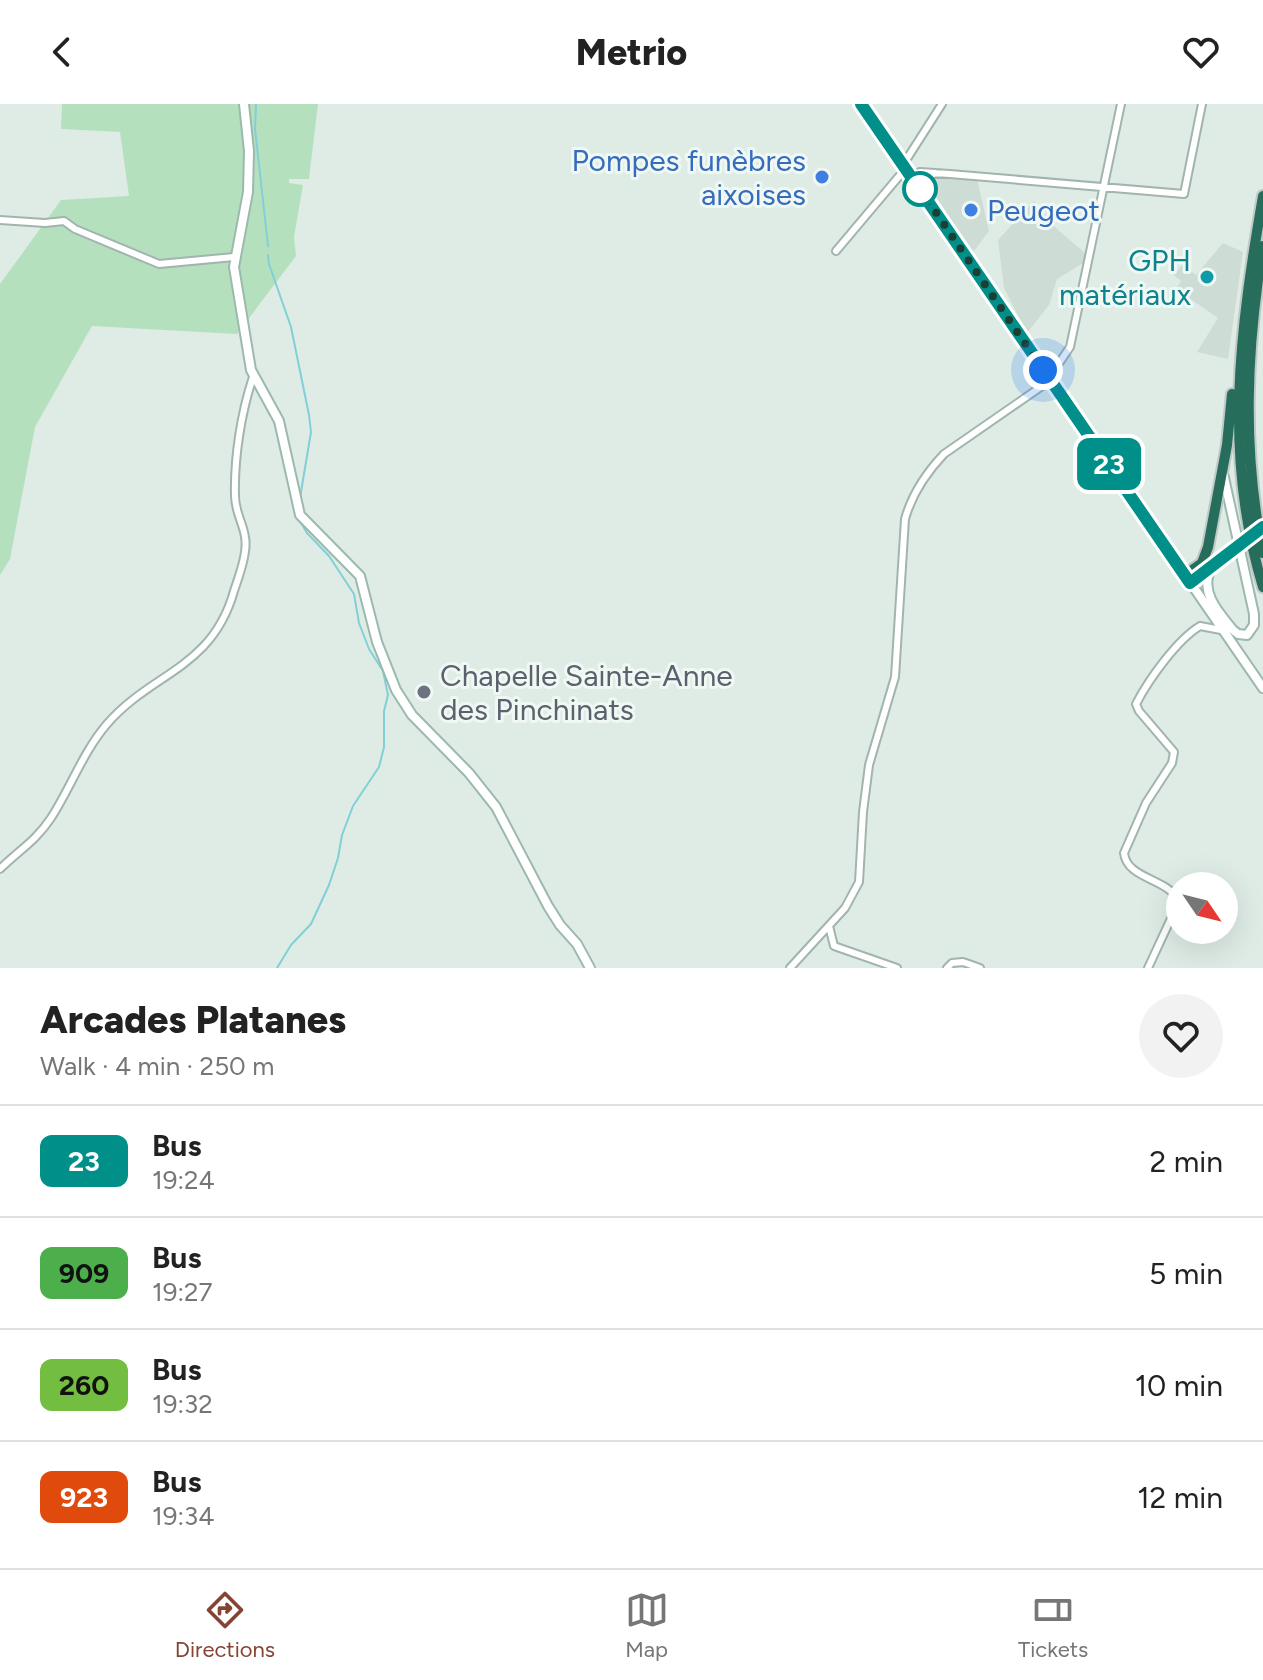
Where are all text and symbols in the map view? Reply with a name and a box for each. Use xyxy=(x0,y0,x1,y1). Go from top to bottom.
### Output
icon: back xyxy=(40,30,84,74)
icon: heart xyxy=(1179,30,1223,74)
text: Metrio xyxy=(576,31,687,74)
place label: Pompes funèbres aixoises xyxy=(571,142,806,213)
marker: Pompes funèbres aixoises xyxy=(813,168,831,186)
unlabelled marker xyxy=(903,172,937,206)
place label: Peugeot xyxy=(987,192,1100,229)
marker: Peugeot xyxy=(962,201,980,219)
place label: GPH matériaux xyxy=(1059,242,1191,313)
marker: GPH matériaux xyxy=(1198,268,1216,286)
your location xyxy=(1023,350,1063,390)
line badge: 23 xyxy=(1073,438,1145,490)
text: 23 xyxy=(1093,447,1125,481)
place label: Chapelle Sainte-Anne des Pinchinats xyxy=(440,657,733,728)
marker: Chapelle Sainte-Anne des Pinchinats xyxy=(415,683,433,701)
north arrow xyxy=(1166,872,1238,944)
map controls xyxy=(1166,872,1238,944)
button: heart xyxy=(1139,994,1223,1078)
text: Arcades Platanes xyxy=(40,997,346,1043)
text: Walk · 4 min · 250 m xyxy=(40,1050,274,1082)
text: Bus xyxy=(152,1127,201,1164)
text: 2 min xyxy=(1150,1143,1223,1180)
text: 23 xyxy=(68,1144,100,1178)
text: 19:24 xyxy=(152,1164,215,1196)
text: Bus xyxy=(152,1239,201,1276)
text: 5 min xyxy=(1149,1255,1223,1292)
text: 909 xyxy=(59,1256,109,1290)
text: 19:27 xyxy=(152,1276,213,1308)
text: Bus xyxy=(152,1351,201,1388)
text: 10 min xyxy=(1135,1367,1223,1404)
text: 260 xyxy=(59,1368,109,1402)
text: 19:32 xyxy=(152,1388,213,1420)
text: Bus xyxy=(152,1463,201,1500)
text: 12 min xyxy=(1137,1479,1223,1516)
text: 923 xyxy=(60,1480,108,1514)
text: 19:34 xyxy=(152,1500,214,1532)
tab: Directions xyxy=(175,1588,275,1663)
tab: Map xyxy=(625,1588,669,1663)
tab: Tickets xyxy=(1018,1588,1088,1663)

